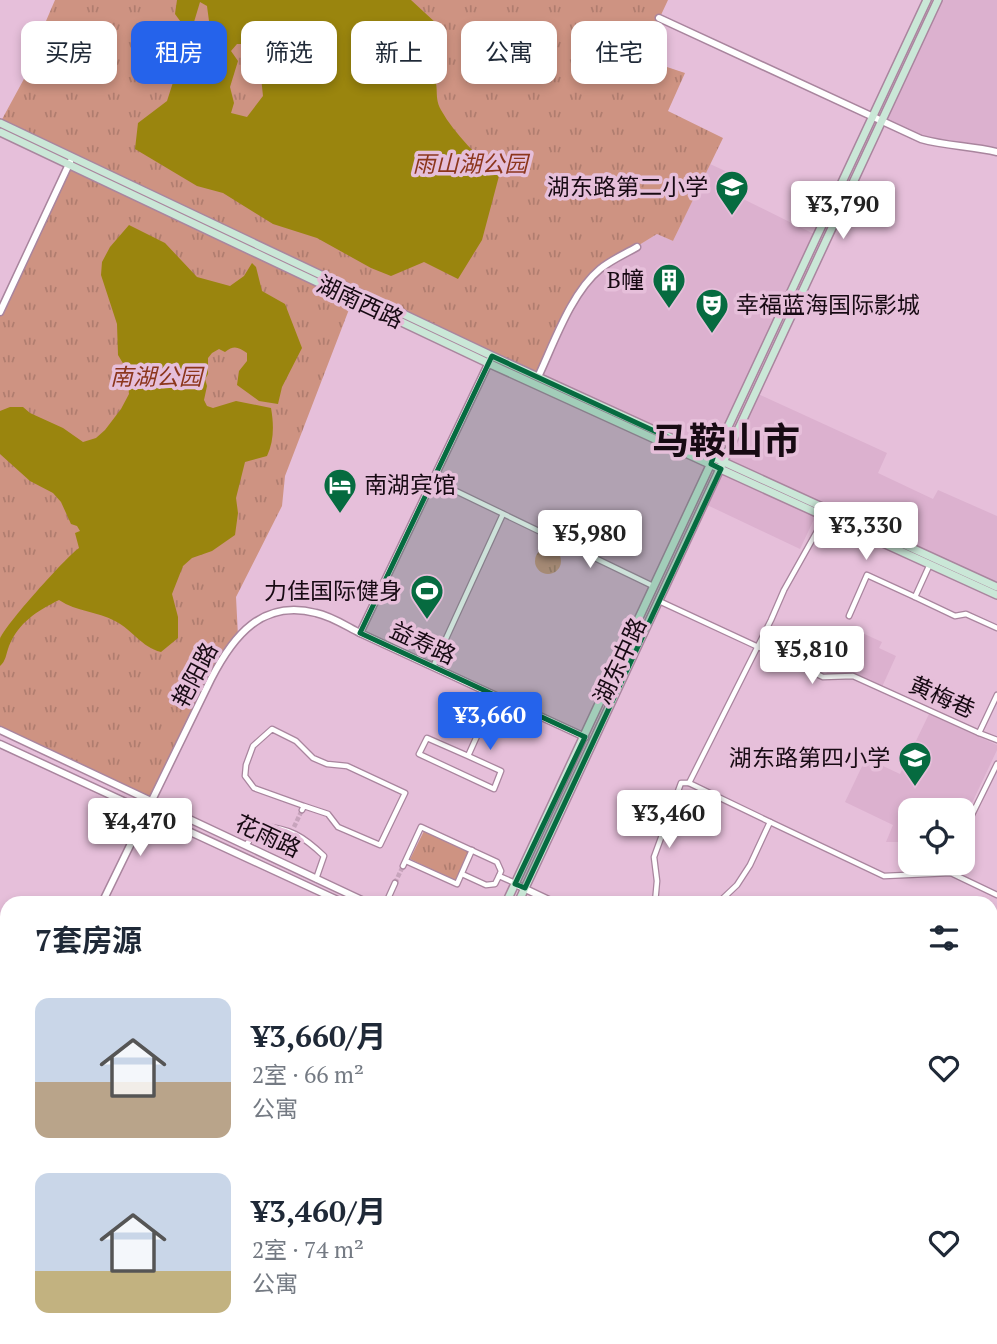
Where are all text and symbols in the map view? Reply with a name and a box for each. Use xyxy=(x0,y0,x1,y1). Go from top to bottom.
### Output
chip: 买房 xyxy=(21,21,117,84)
chip: 租房 xyxy=(131,21,227,84)
chip: 筛选 xyxy=(241,21,337,84)
chip: 新上 xyxy=(351,21,447,84)
chip: 公寓 xyxy=(461,21,557,84)
chip: 住宅 xyxy=(571,21,667,84)
park label: 雨山湖公园 xyxy=(413,148,531,179)
school or university icon: 湖东路第二小学 xyxy=(713,168,751,217)
place label: 湖东路第二小学 xyxy=(547,171,708,202)
pin: ¥3,790 xyxy=(786,182,900,241)
text: ¥3,790 xyxy=(807,188,879,219)
building icon: B幢 xyxy=(650,261,688,310)
place label: B幢 xyxy=(607,264,644,295)
street label: 湖南西路 xyxy=(312,268,408,335)
theatre icon: 幸福蓝海国际影城 xyxy=(693,286,731,335)
place label: 幸福蓝海国际影城 xyxy=(736,289,920,320)
park label: 南湖公园 xyxy=(110,361,205,392)
district label: 马鞍山市 xyxy=(652,416,800,465)
hotel icon: 南湖宾馆 xyxy=(321,466,359,515)
place label: 南湖宾馆 xyxy=(364,469,456,500)
pin: ¥3,330 xyxy=(809,503,923,562)
text: ¥3,330 xyxy=(830,509,902,540)
pin: ¥5,980 xyxy=(533,510,647,570)
text: ¥5,980 xyxy=(554,517,626,548)
sports icon: 力佳国际健身 xyxy=(408,572,446,621)
place label: 力佳国际健身 xyxy=(264,575,402,606)
street label: 湖东中路 xyxy=(586,613,653,709)
street label: 益寿路 xyxy=(385,614,461,671)
pin: ¥5,810 xyxy=(755,626,869,686)
text: ¥5,810 xyxy=(776,633,848,664)
street label: 艳阳路 xyxy=(165,637,224,713)
street label: 黄梅巷 xyxy=(904,668,980,725)
pin: ¥3,660 xyxy=(433,692,547,752)
text: ¥3,660 xyxy=(454,699,526,730)
school or university icon: 湖东路第四小学 xyxy=(896,739,934,788)
place label: 湖东路第四小学 xyxy=(729,742,890,773)
pin: ¥3,460 xyxy=(612,790,726,850)
text: ¥3,460 xyxy=(633,797,705,828)
pin: ¥4,470 xyxy=(83,798,197,858)
map controls xyxy=(898,798,975,875)
button: locate xyxy=(898,798,975,875)
text: ¥4,470 xyxy=(104,805,176,836)
street label: 花雨路 xyxy=(230,807,306,864)
icon: filters xyxy=(925,919,963,957)
text: 7套房源 xyxy=(35,920,142,960)
text: ¥3,660/月 xyxy=(252,1016,386,1056)
icon: home xyxy=(91,1026,175,1110)
icon: heart xyxy=(925,1049,963,1087)
text: 2室 · 66 m² xyxy=(252,1059,364,1090)
text: 公寓 xyxy=(252,1093,298,1124)
text: ¥3,460/月 xyxy=(252,1191,386,1231)
icon: home xyxy=(91,1201,175,1285)
icon: heart xyxy=(925,1224,963,1262)
text: 2室 · 74 m² xyxy=(252,1234,364,1265)
text: 公寓 xyxy=(252,1268,298,1299)

